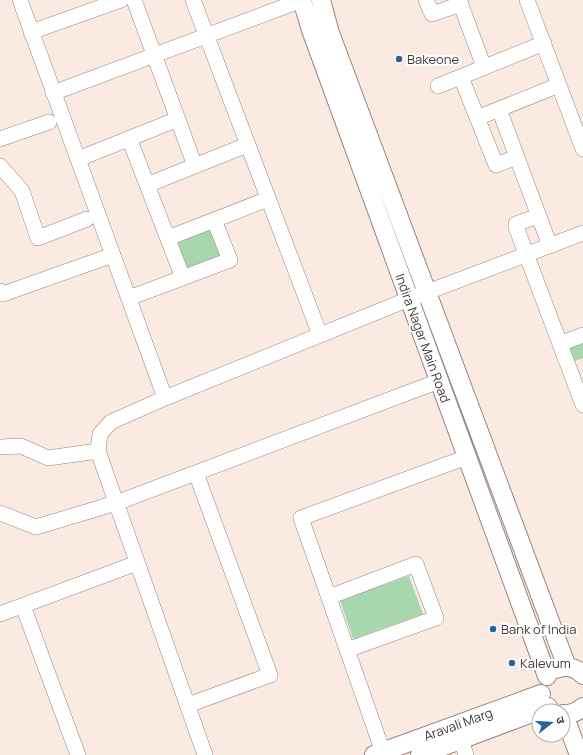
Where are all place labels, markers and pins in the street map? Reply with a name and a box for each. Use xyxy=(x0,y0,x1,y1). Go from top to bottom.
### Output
place label: Bakeone xyxy=(407,50,459,68)
marker: Bakeone xyxy=(394,54,404,64)
place label: Bank of India xyxy=(501,620,577,638)
marker: Bank of India xyxy=(488,624,498,634)
place label: Kalevum xyxy=(520,654,571,672)
marker: Kalevum xyxy=(507,658,517,668)

